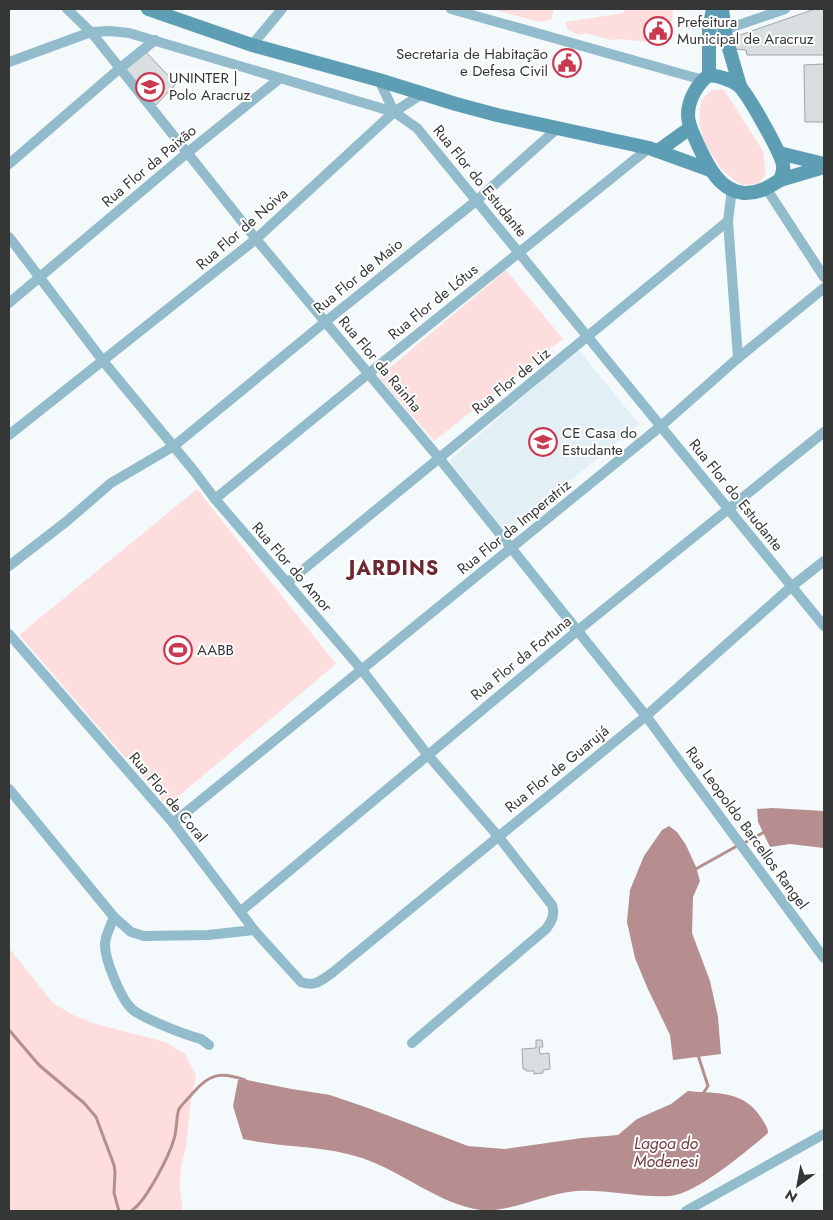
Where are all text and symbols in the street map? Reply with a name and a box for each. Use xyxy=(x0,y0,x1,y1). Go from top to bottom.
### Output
place label: Prefeitura Municipal de Aracruz xyxy=(677,11,814,50)
public building icon: Prefeitura Municipal de Aracruz xyxy=(643,16,673,46)
place label: Secretaria de Habitação e Defesa Civil xyxy=(396,43,548,82)
public building icon: Secretaria de Habitação e Defesa Civil xyxy=(552,48,582,78)
place label: UNINTER | Polo Aracruz xyxy=(169,67,251,106)
school or university icon: UNINTER | Polo Aracruz xyxy=(135,72,165,102)
street label: Rua Flor da Paixão xyxy=(97,120,201,212)
street label: Rua Flor do Estudante xyxy=(428,120,532,242)
street label: Rua Flor de Noiva xyxy=(191,183,293,275)
street label: Rua Flor de Maio xyxy=(309,233,407,319)
street label: Rua Flor de Lótus xyxy=(383,259,483,345)
street label: Rua Flor da Rainha xyxy=(333,311,427,417)
street label: Rua Flor de Liz xyxy=(467,342,555,419)
place label: CE Casa do Estudante xyxy=(562,422,637,461)
school or university icon: CE Casa do Estudante xyxy=(528,427,558,457)
street label: Rua Flor do Estudante xyxy=(684,434,788,556)
street label: Rua Flor da Imperatriz xyxy=(452,474,576,580)
street label: Rua Flor do Amor xyxy=(247,517,338,617)
district label: JARDINS xyxy=(345,554,439,583)
street label: Rua Flor da Fortuna xyxy=(466,610,576,706)
sports icon: AABB xyxy=(163,635,193,665)
place label: AABB xyxy=(197,639,234,661)
street label: Rua Flor de Guarujá xyxy=(500,720,614,818)
street label: Rua Leopoldo Barcellos Rangel xyxy=(680,742,814,914)
street label: Rua Flor de Coral xyxy=(124,747,212,847)
water label: Lagoa do Modenesi xyxy=(634,1132,699,1173)
north arrow xyxy=(773,1160,823,1210)
text: N xyxy=(781,1185,801,1207)

